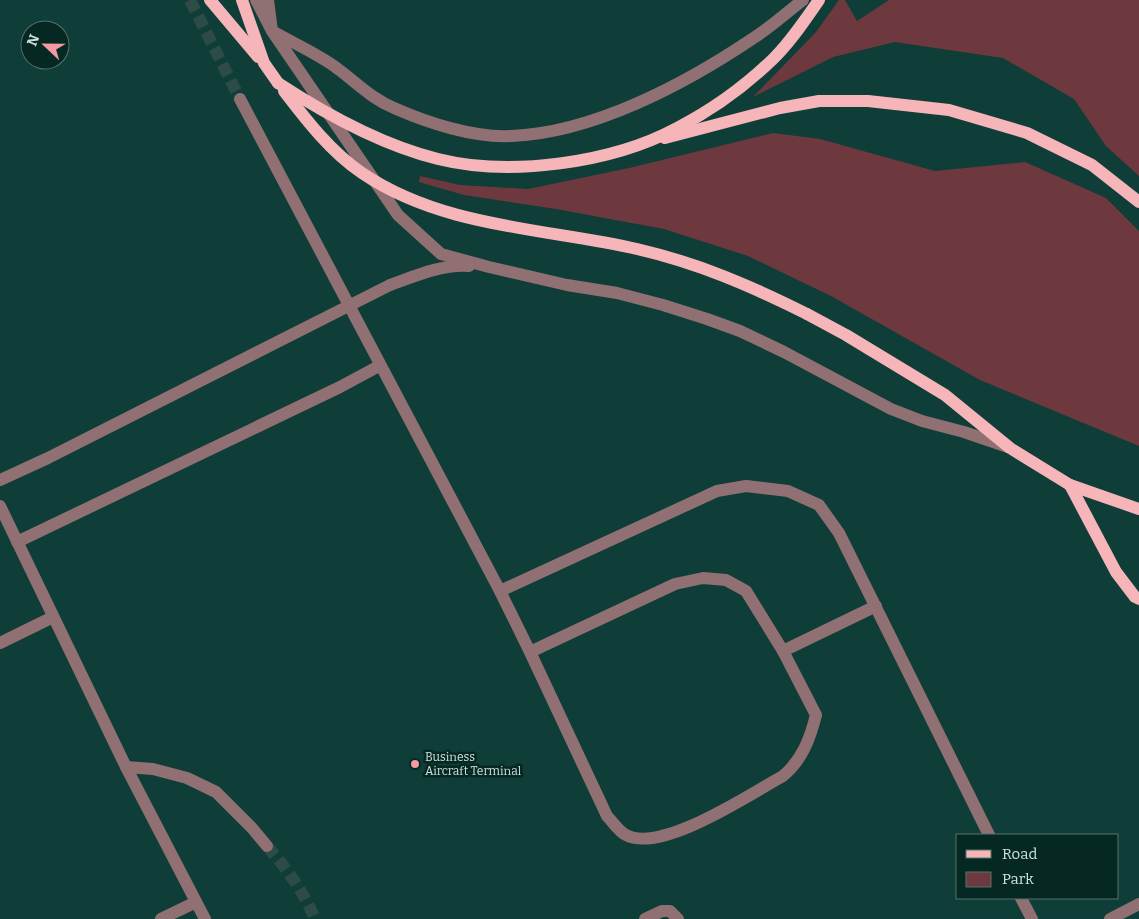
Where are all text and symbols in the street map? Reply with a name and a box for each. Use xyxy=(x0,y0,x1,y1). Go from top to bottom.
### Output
north arrow xyxy=(20,20,70,70)
text: N xyxy=(24,32,43,49)
place label: Business Aircraft Terminal xyxy=(425,750,522,778)
marker: Business Aircraft Terminal xyxy=(409,758,421,770)
legend xyxy=(956,834,1119,899)
text: Road xyxy=(1002,845,1037,863)
text: Park xyxy=(1002,870,1034,888)

